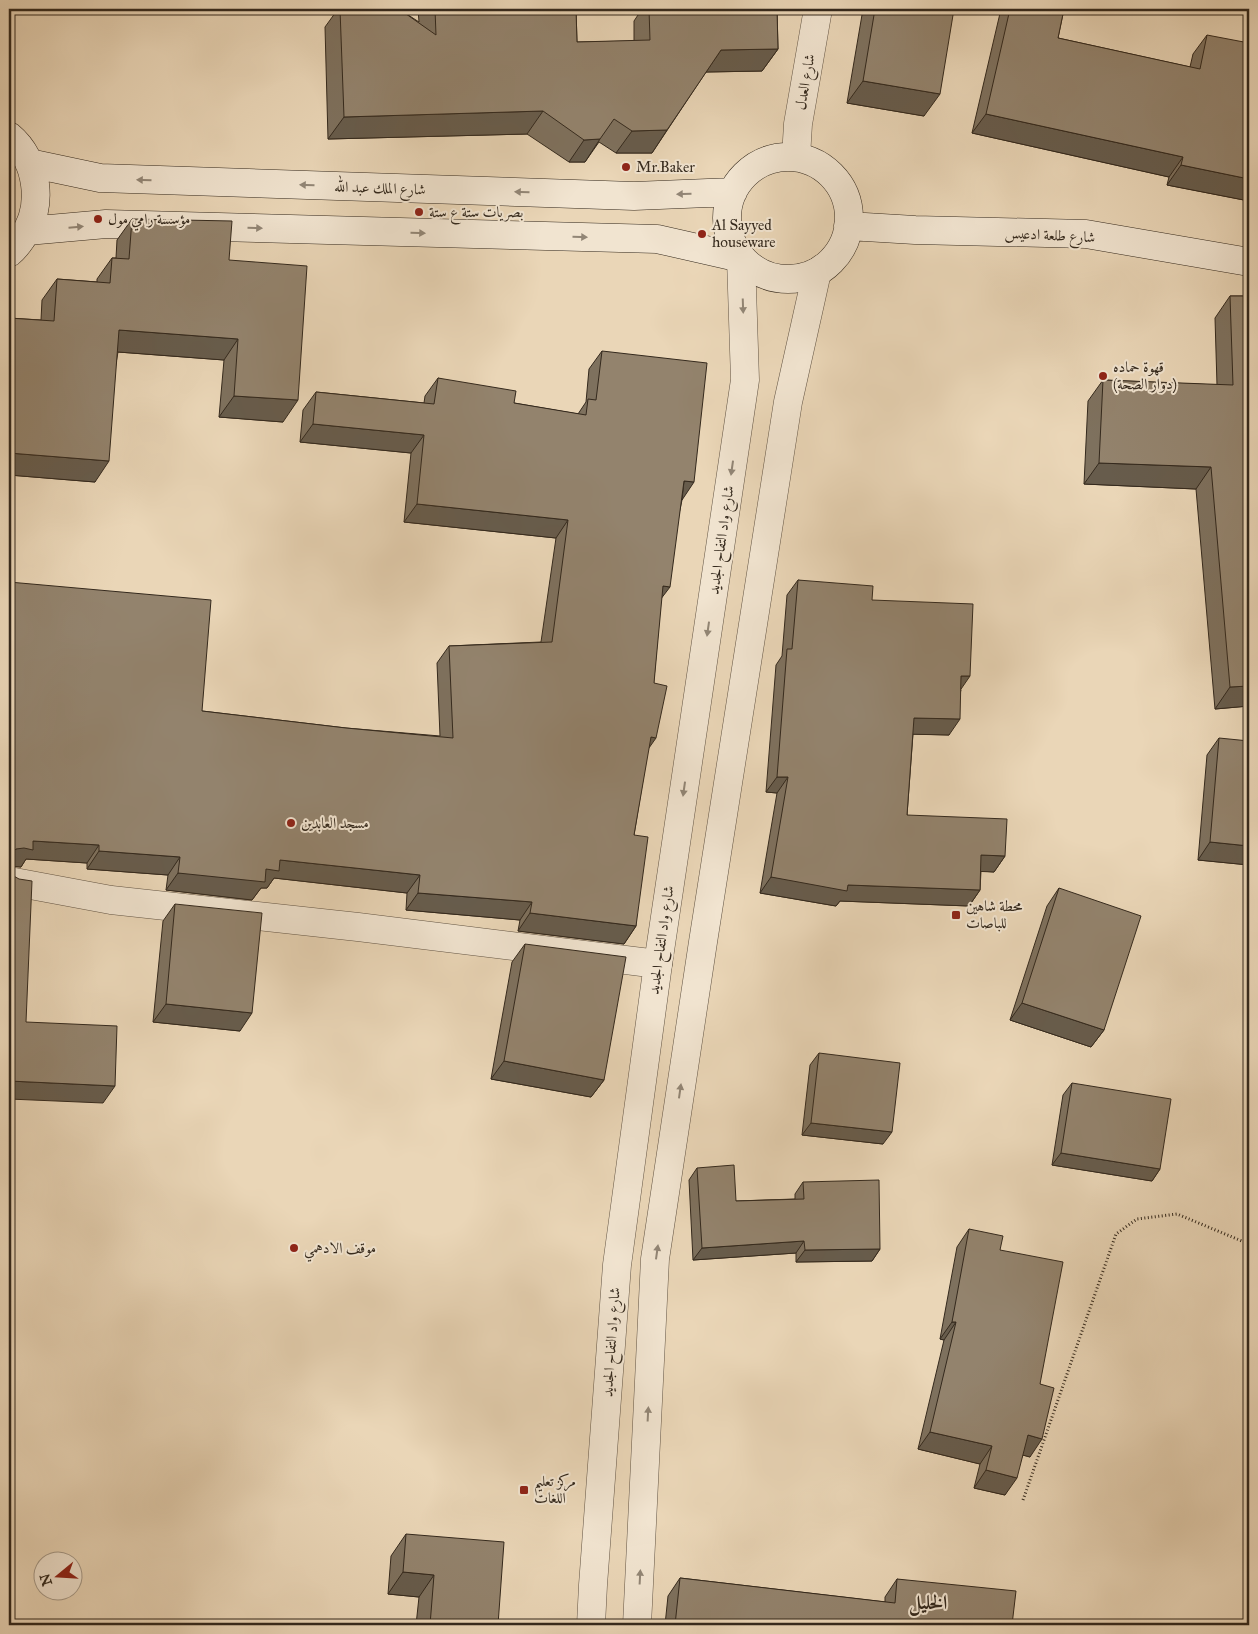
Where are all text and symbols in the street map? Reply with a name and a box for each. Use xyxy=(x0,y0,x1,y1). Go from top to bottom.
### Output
street label: شارع العدل xyxy=(791,52,823,112)
place label: Mr.Baker xyxy=(636,158,695,176)
marker: Mr.Baker xyxy=(620,161,632,173)
street label: شارع الملك عبد الله xyxy=(334,174,426,203)
one-way arrow xyxy=(136,175,152,183)
one-way arrow xyxy=(298,181,314,189)
one-way arrow xyxy=(513,188,529,196)
one-way arrow xyxy=(676,190,692,198)
place label: بصريات ستة ع ستة xyxy=(429,203,523,225)
marker: بصريات ستة ع ستة xyxy=(413,206,425,218)
place label: مؤسسة رامي مول xyxy=(108,210,190,231)
marker: مؤسسة رامي مول xyxy=(92,213,104,225)
place label: Al Sayyed houseware xyxy=(711,216,776,251)
one-way arrow xyxy=(68,223,84,231)
street label: شارع طلعة ادعيس xyxy=(1004,224,1096,250)
one-way arrow xyxy=(248,225,264,233)
marker: Al Sayyed houseware xyxy=(696,228,708,240)
one-way arrow xyxy=(410,229,426,237)
one-way arrow xyxy=(572,233,588,241)
one-way arrow xyxy=(739,299,747,315)
place label: قهوة حماده (دوار الصحة) xyxy=(1113,358,1177,394)
marker: قهوة حماده (دوار الصحة) xyxy=(1097,370,1109,382)
one-way arrow xyxy=(727,460,735,476)
street label: شارع واد التفاح الجديد xyxy=(704,484,742,596)
one-way arrow xyxy=(703,621,711,637)
one-way arrow xyxy=(679,782,687,798)
place label: مسجد العابدين xyxy=(301,814,369,832)
marker: مسجد العابدين xyxy=(285,817,297,829)
street label: شارع واد التفاح الجديد xyxy=(644,884,682,996)
place label: محطة شاهين للباصات xyxy=(966,897,1022,932)
marker: محطة شاهين للباصات xyxy=(950,909,962,921)
one-way arrow xyxy=(677,1083,685,1099)
place label: موقف الادهمي xyxy=(304,1239,376,1262)
marker: موقف الادهمي xyxy=(288,1242,300,1254)
one-way arrow xyxy=(653,1244,661,1260)
street label: شارع واد التفاح الجديد xyxy=(598,1287,628,1398)
one-way arrow xyxy=(644,1406,652,1422)
place label: مركز تعليم اللغات xyxy=(534,1472,576,1507)
marker: مركز تعليم اللغات xyxy=(518,1484,530,1496)
north arrow xyxy=(32,1552,82,1602)
one-way arrow xyxy=(636,1568,644,1584)
text: N xyxy=(36,1571,56,1588)
district label: الخليل xyxy=(909,1590,947,1616)

